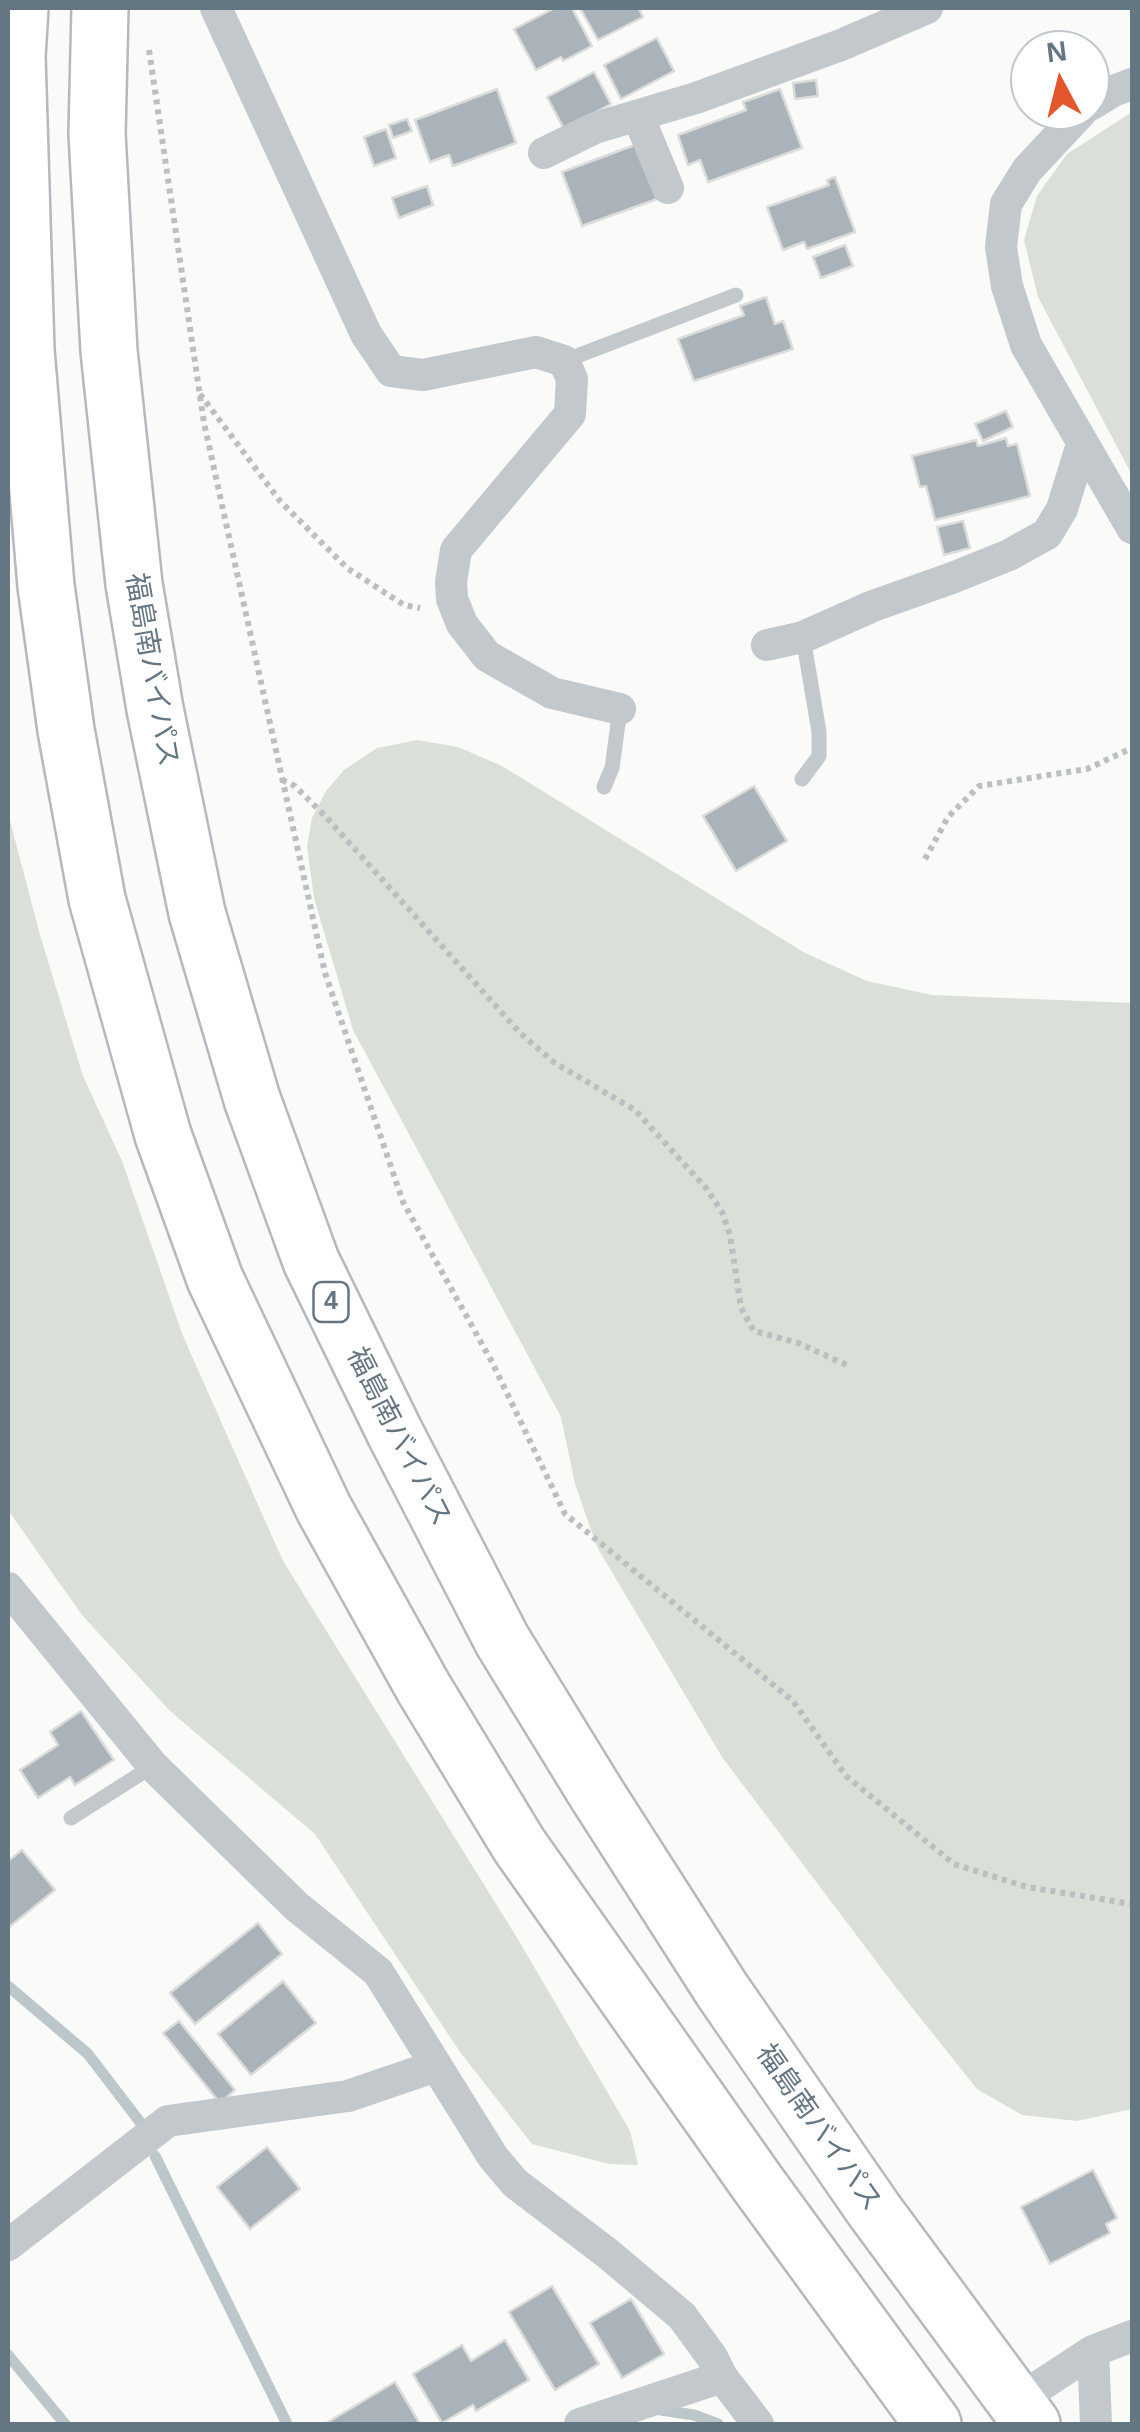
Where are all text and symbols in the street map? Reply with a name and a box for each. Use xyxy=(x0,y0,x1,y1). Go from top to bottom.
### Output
north arrow xyxy=(1010,30,1110,130)
text: N xyxy=(1045,35,1068,68)
street label: 福島南バイパス xyxy=(117,571,185,769)
road number: 4 xyxy=(314,1282,348,1322)
street label: 福島南バイパス xyxy=(339,1342,457,1532)
street label: 福島南バイパス xyxy=(748,2038,888,2218)

